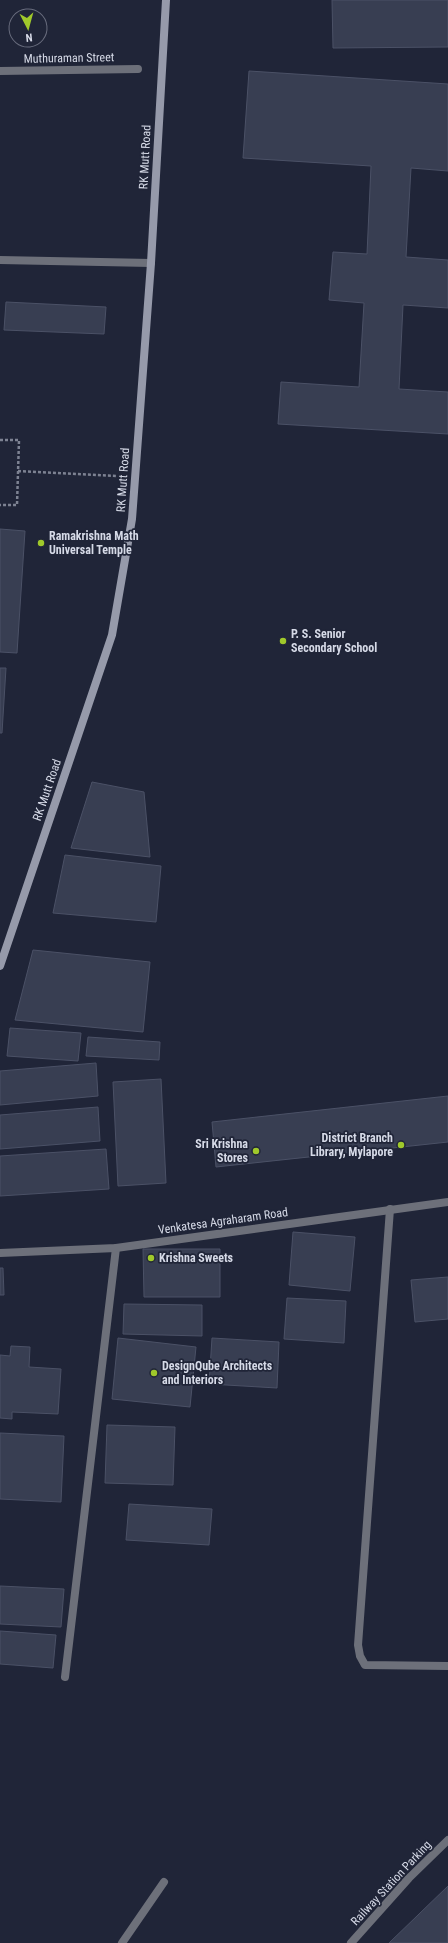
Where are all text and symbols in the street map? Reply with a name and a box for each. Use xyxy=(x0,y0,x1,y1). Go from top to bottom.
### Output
north arrow xyxy=(8,8,48,48)
text: N xyxy=(25,31,33,44)
street label: Muthuraman Street xyxy=(24,50,115,66)
street label: RK Mutt Road xyxy=(136,124,154,190)
street label: RK Mutt Road xyxy=(114,447,132,513)
place label: Ramakrishna Math Universal Temple xyxy=(49,529,139,557)
marker: Ramakrishna Math Universal Temple xyxy=(36,538,46,548)
place label: P. S. Senior Secondary School xyxy=(291,627,377,655)
marker: P. S. Senior Secondary School xyxy=(278,636,288,646)
street label: RK Mutt Road xyxy=(30,757,64,823)
place label: District Branch Library, Mylapore xyxy=(310,1131,393,1159)
place label: Sri Krishna Stores xyxy=(195,1137,249,1165)
marker: District Branch Library, Mylapore xyxy=(396,1140,406,1150)
marker: Sri Krishna Stores xyxy=(251,1146,261,1156)
street label: Venkatesa Agraharam Road xyxy=(157,1205,289,1237)
place label: Krishna Sweets xyxy=(159,1251,234,1265)
marker: Krishna Sweets xyxy=(146,1253,156,1263)
place label: DesignQube Architects and Interiors xyxy=(162,1359,273,1387)
marker: DesignQube Architects and Interiors xyxy=(149,1368,159,1378)
street label: Railway Station Parking xyxy=(348,1838,434,1928)

